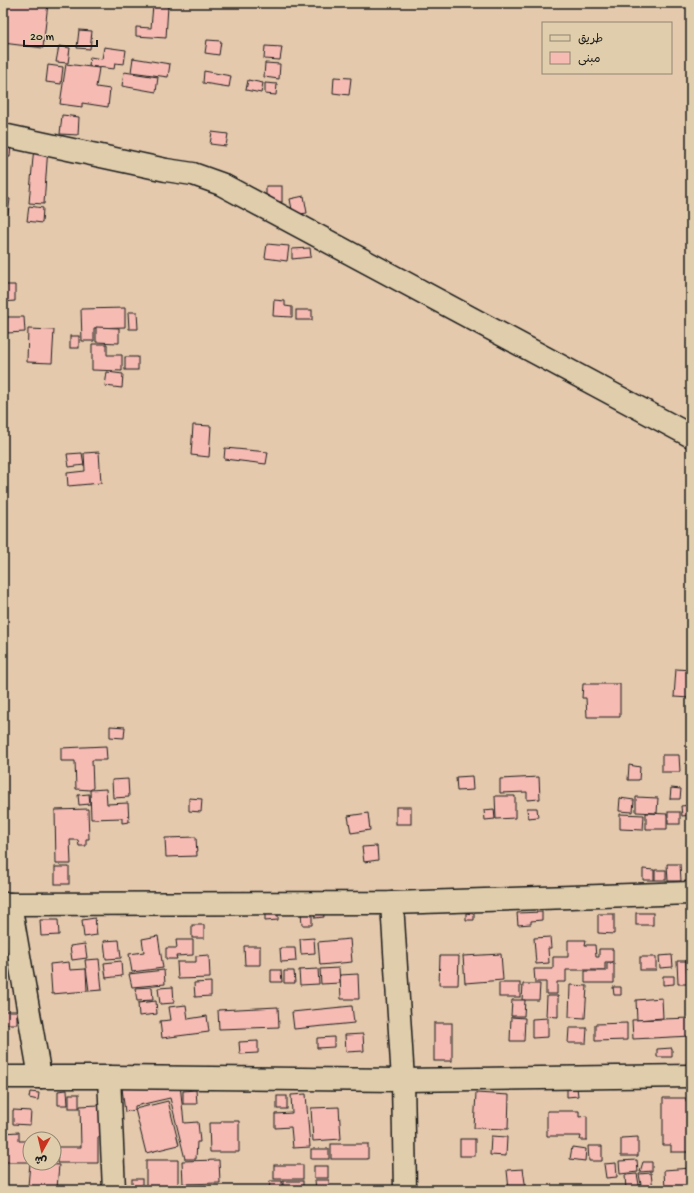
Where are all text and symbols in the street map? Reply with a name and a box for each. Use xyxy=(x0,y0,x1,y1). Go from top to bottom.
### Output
scale bar xyxy=(24,22,97,48)
legend xyxy=(542,22,672,74)
text: 20 m xyxy=(30,31,55,45)
text: طريق xyxy=(578,33,603,47)
text: مبنى xyxy=(578,53,601,67)
north arrow xyxy=(22,1131,62,1171)
text: ش xyxy=(34,1152,48,1166)

